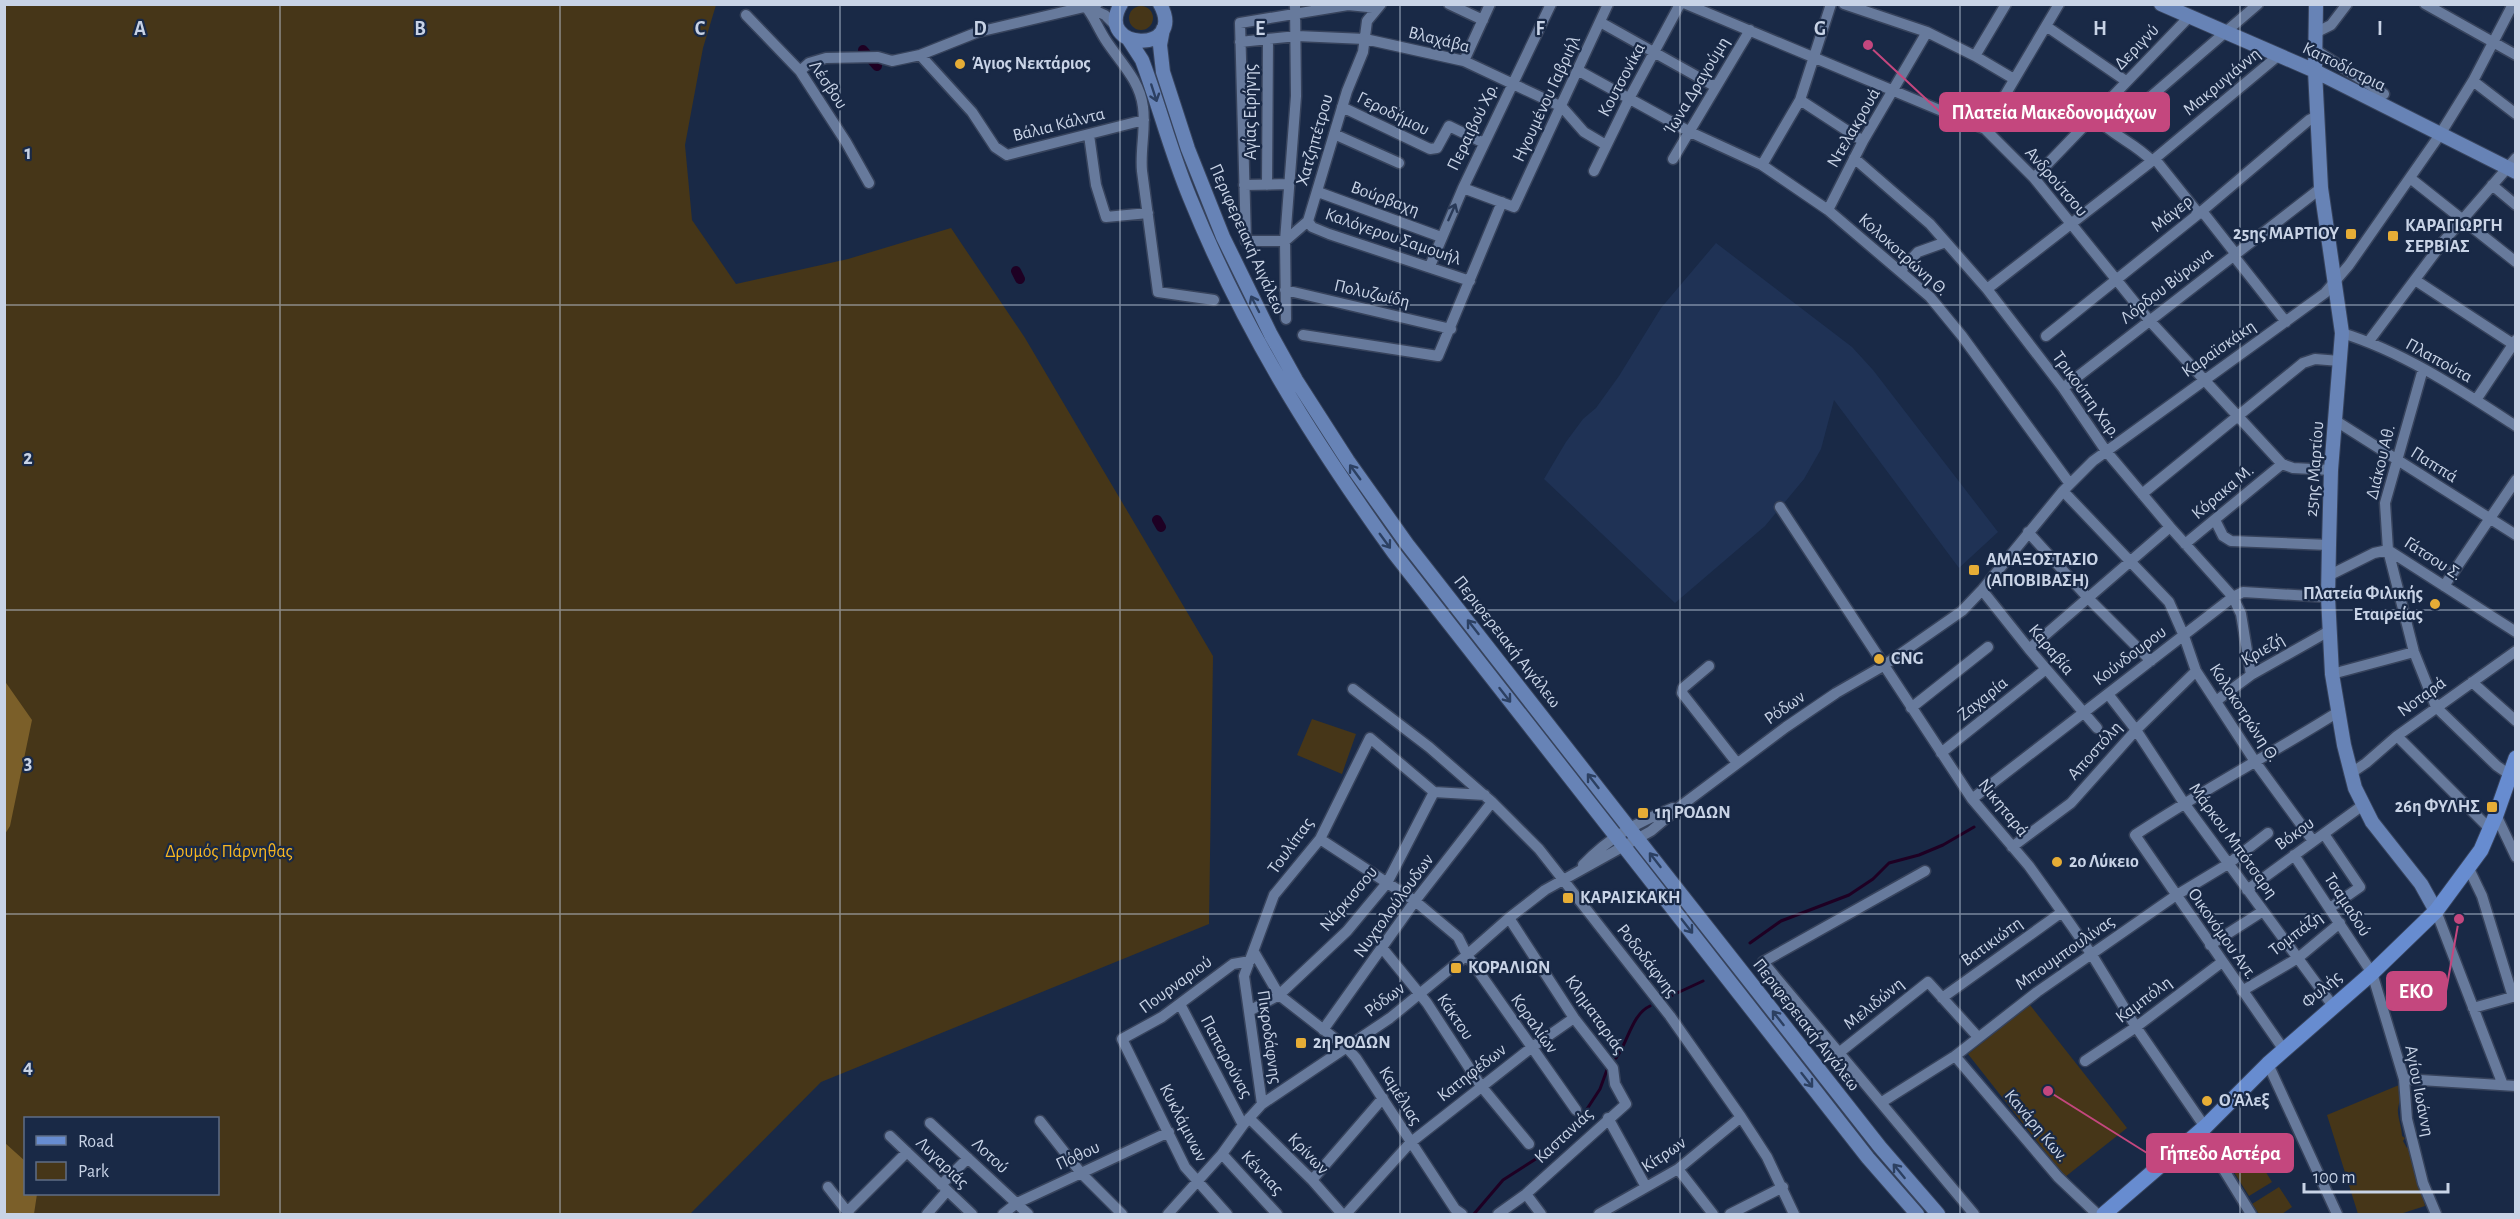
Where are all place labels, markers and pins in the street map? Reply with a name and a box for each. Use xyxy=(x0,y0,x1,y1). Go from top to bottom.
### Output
place label: Άγιος Νεκτάριος xyxy=(972,54,1091,73)
marker: Άγιος Νεκτάριος xyxy=(953,57,967,71)
callout: Πλατεία Μακεδονομάχων xyxy=(1940,93,2169,131)
place label: ΚΑΡΑΓΙΩΡΓΗ ΣΕΡΒΙΑΣ xyxy=(2405,217,2503,256)
place label: 25ης ΜΑΡΤΙΟΥ xyxy=(2233,225,2340,243)
marker: 25ης ΜΑΡΤΙΟΥ xyxy=(2344,227,2358,241)
marker: ΚΑΡΑΓΙΩΡΓΗ ΣΕΡΒΙΑΣ xyxy=(2386,229,2400,243)
place label: ΑΜΑΞΟΣΤΑΣΙΟ (ΑΠΟΒΙΒΑΣΗ) xyxy=(1986,551,2099,590)
marker: ΑΜΑΞΟΣΤΑΣΙΟ (ΑΠΟΒΙΒΑΣΗ) xyxy=(1967,563,1981,577)
place label: Πλατεία Φιλικής Εταιρείας xyxy=(2303,584,2423,624)
marker: Πλατεία Φιλικής Εταιρείας xyxy=(2428,597,2442,611)
place label: CNG xyxy=(1891,650,1923,668)
marker: CNG xyxy=(1872,652,1886,666)
place label: 26η ΦΥΛΗΣ xyxy=(2395,798,2480,816)
marker: 26η ΦΥΛΗΣ xyxy=(2485,800,2499,814)
place label: 1η ΡΟΔΩΝ xyxy=(1655,804,1731,822)
marker: 1η ΡΟΔΩΝ xyxy=(1636,806,1650,820)
place label: 2ο Λύκειο xyxy=(2069,852,2139,871)
marker: 2ο Λύκειο xyxy=(2050,855,2064,869)
place label: ΚΑΡΑΙΣΚΑΚΗ xyxy=(1580,889,1680,907)
marker: ΚΑΡΑΙΣΚΑΚΗ xyxy=(1561,891,1575,905)
place label: ΚΟΡΑΛΙΩΝ xyxy=(1468,959,1551,977)
marker: ΚΟΡΑΛΙΩΝ xyxy=(1449,961,1463,975)
callout: EKO xyxy=(2387,972,2446,1010)
place label: 2η ΡΟΔΩΝ xyxy=(1313,1034,1391,1052)
marker: 2η ΡΟΔΩΝ xyxy=(1294,1036,1308,1050)
place label: Ο Άλεξ xyxy=(2219,1092,2270,1110)
marker: Ο Άλεξ xyxy=(2200,1094,2214,1108)
callout: Γήπεδο Αστέρα xyxy=(2147,1134,2293,1172)

